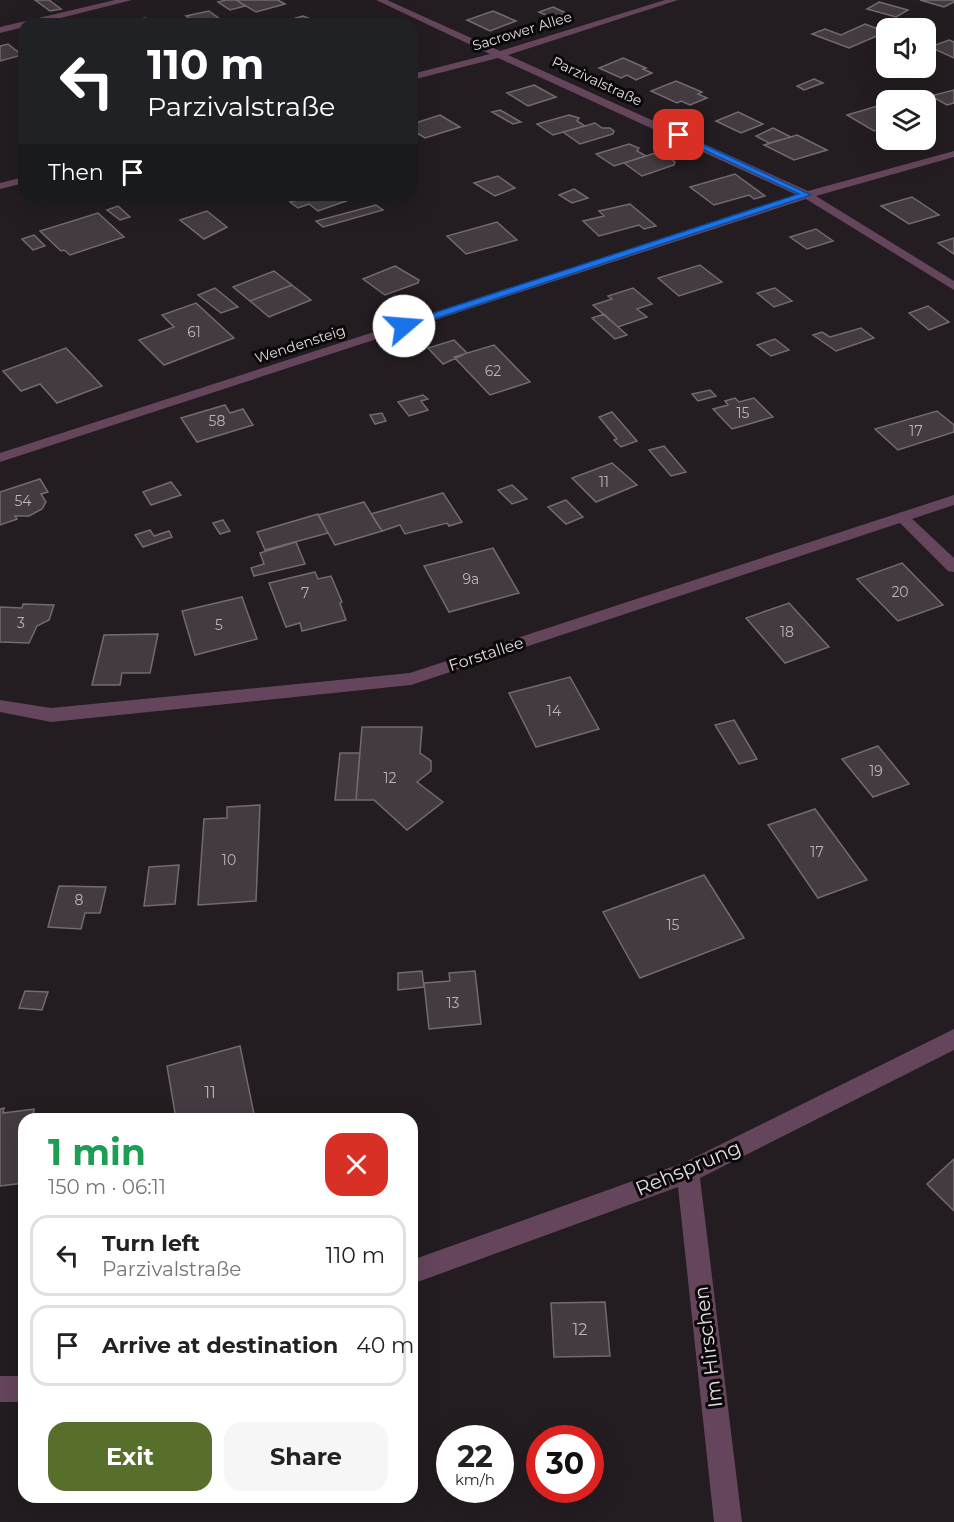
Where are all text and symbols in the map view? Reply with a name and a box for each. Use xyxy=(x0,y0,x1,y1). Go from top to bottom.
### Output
street label: Sacrower Allee xyxy=(470,7,574,55)
map controls xyxy=(876,18,936,150)
button: sound xyxy=(876,18,936,78)
text: 110 m xyxy=(147,38,264,90)
icon: left xyxy=(48,42,126,120)
street label: Parzivalstraße xyxy=(549,52,645,110)
text: Parzivalstraße xyxy=(147,90,335,123)
button: layers xyxy=(876,90,936,150)
pin xyxy=(653,109,704,160)
icon: arrive xyxy=(662,118,695,151)
icon: arrive xyxy=(116,156,149,189)
text: Then xyxy=(48,159,104,186)
position arrow xyxy=(372,294,436,358)
street label: Wendensteig xyxy=(252,321,348,367)
house number: 61 xyxy=(187,323,201,341)
house number: 62 xyxy=(485,362,501,380)
house number: 15 xyxy=(737,404,750,422)
house number: 58 xyxy=(209,412,225,430)
house number: 17 xyxy=(909,422,923,440)
house number: 11 xyxy=(599,473,609,491)
house number: 54 xyxy=(14,492,32,510)
house number: 9a xyxy=(463,570,479,588)
house number: 20 xyxy=(891,583,909,601)
house number: 7 xyxy=(301,584,309,602)
house number: 3 xyxy=(17,614,25,632)
house number: 5 xyxy=(215,616,223,634)
house number: 18 xyxy=(780,623,794,641)
street label: Forstallee xyxy=(446,633,526,675)
house number: 14 xyxy=(547,702,562,720)
house number: 19 xyxy=(869,762,883,780)
house number: 12 xyxy=(383,769,397,787)
house number: 17 xyxy=(810,843,824,861)
house number: 10 xyxy=(222,851,236,869)
house number: 8 xyxy=(75,891,84,909)
house number: 15 xyxy=(667,916,680,934)
house number: 13 xyxy=(447,994,460,1012)
house number: 11 xyxy=(204,1083,216,1102)
text: 1 min xyxy=(48,1130,146,1174)
button: close xyxy=(325,1133,388,1196)
street label: Rehsprung xyxy=(632,1135,744,1201)
text: 150 m · 06:11 xyxy=(48,1175,166,1199)
text: Turn left xyxy=(102,1230,200,1257)
icon: left xyxy=(51,1239,84,1272)
text: 110 m xyxy=(325,1242,385,1269)
text: Parzivalstraße xyxy=(102,1257,241,1281)
street label: Im Hirschen xyxy=(689,1285,727,1409)
house number: 12 xyxy=(573,1320,587,1339)
icon: arrive xyxy=(51,1329,84,1362)
text: Arrive at destination xyxy=(102,1332,338,1359)
text: 40 m xyxy=(356,1332,414,1359)
button: Exit xyxy=(48,1422,212,1491)
button: Share xyxy=(224,1422,388,1491)
speed limit sign: 30 xyxy=(526,1425,604,1503)
text: 22 xyxy=(457,1438,493,1475)
text: km/h xyxy=(455,1470,495,1489)

